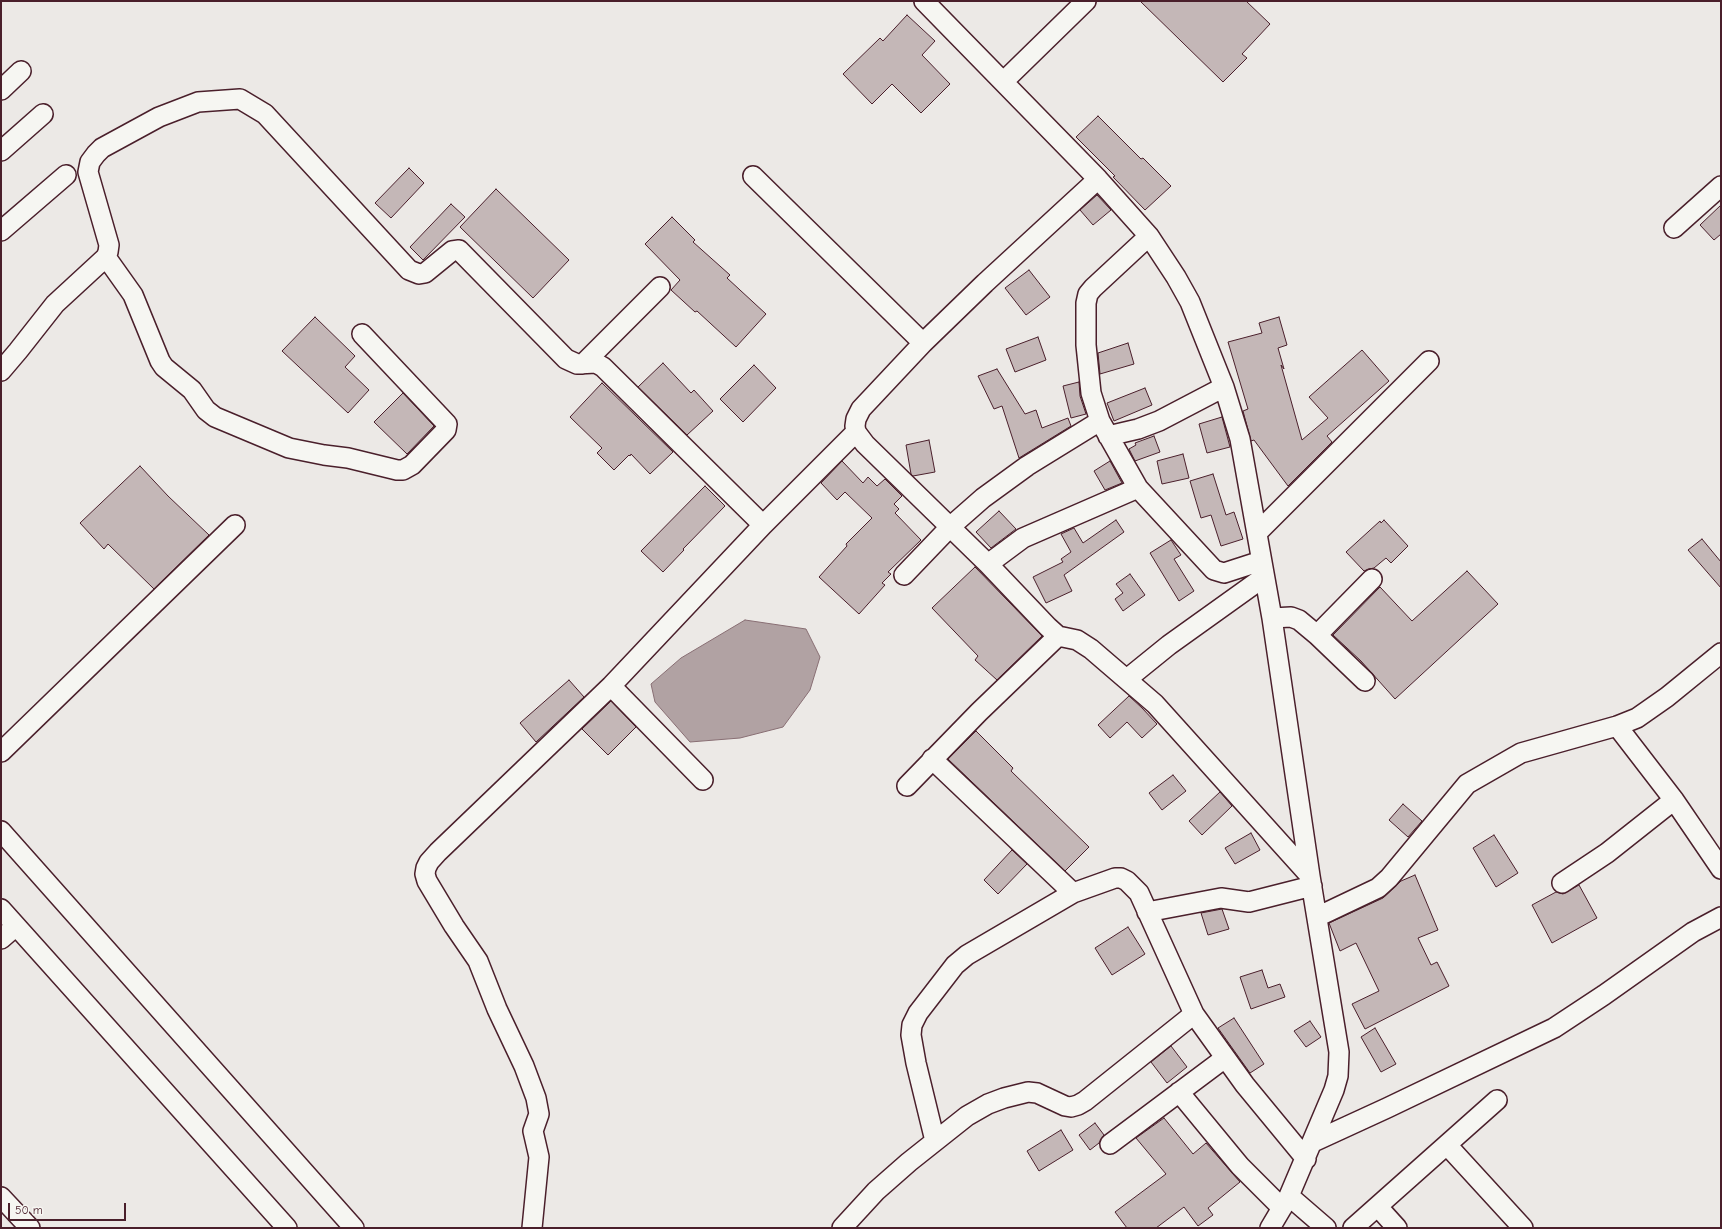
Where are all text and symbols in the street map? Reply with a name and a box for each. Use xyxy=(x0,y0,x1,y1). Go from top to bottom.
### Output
scale bar xyxy=(10,1195,128,1221)
text: 50 m xyxy=(15,1203,43,1217)

